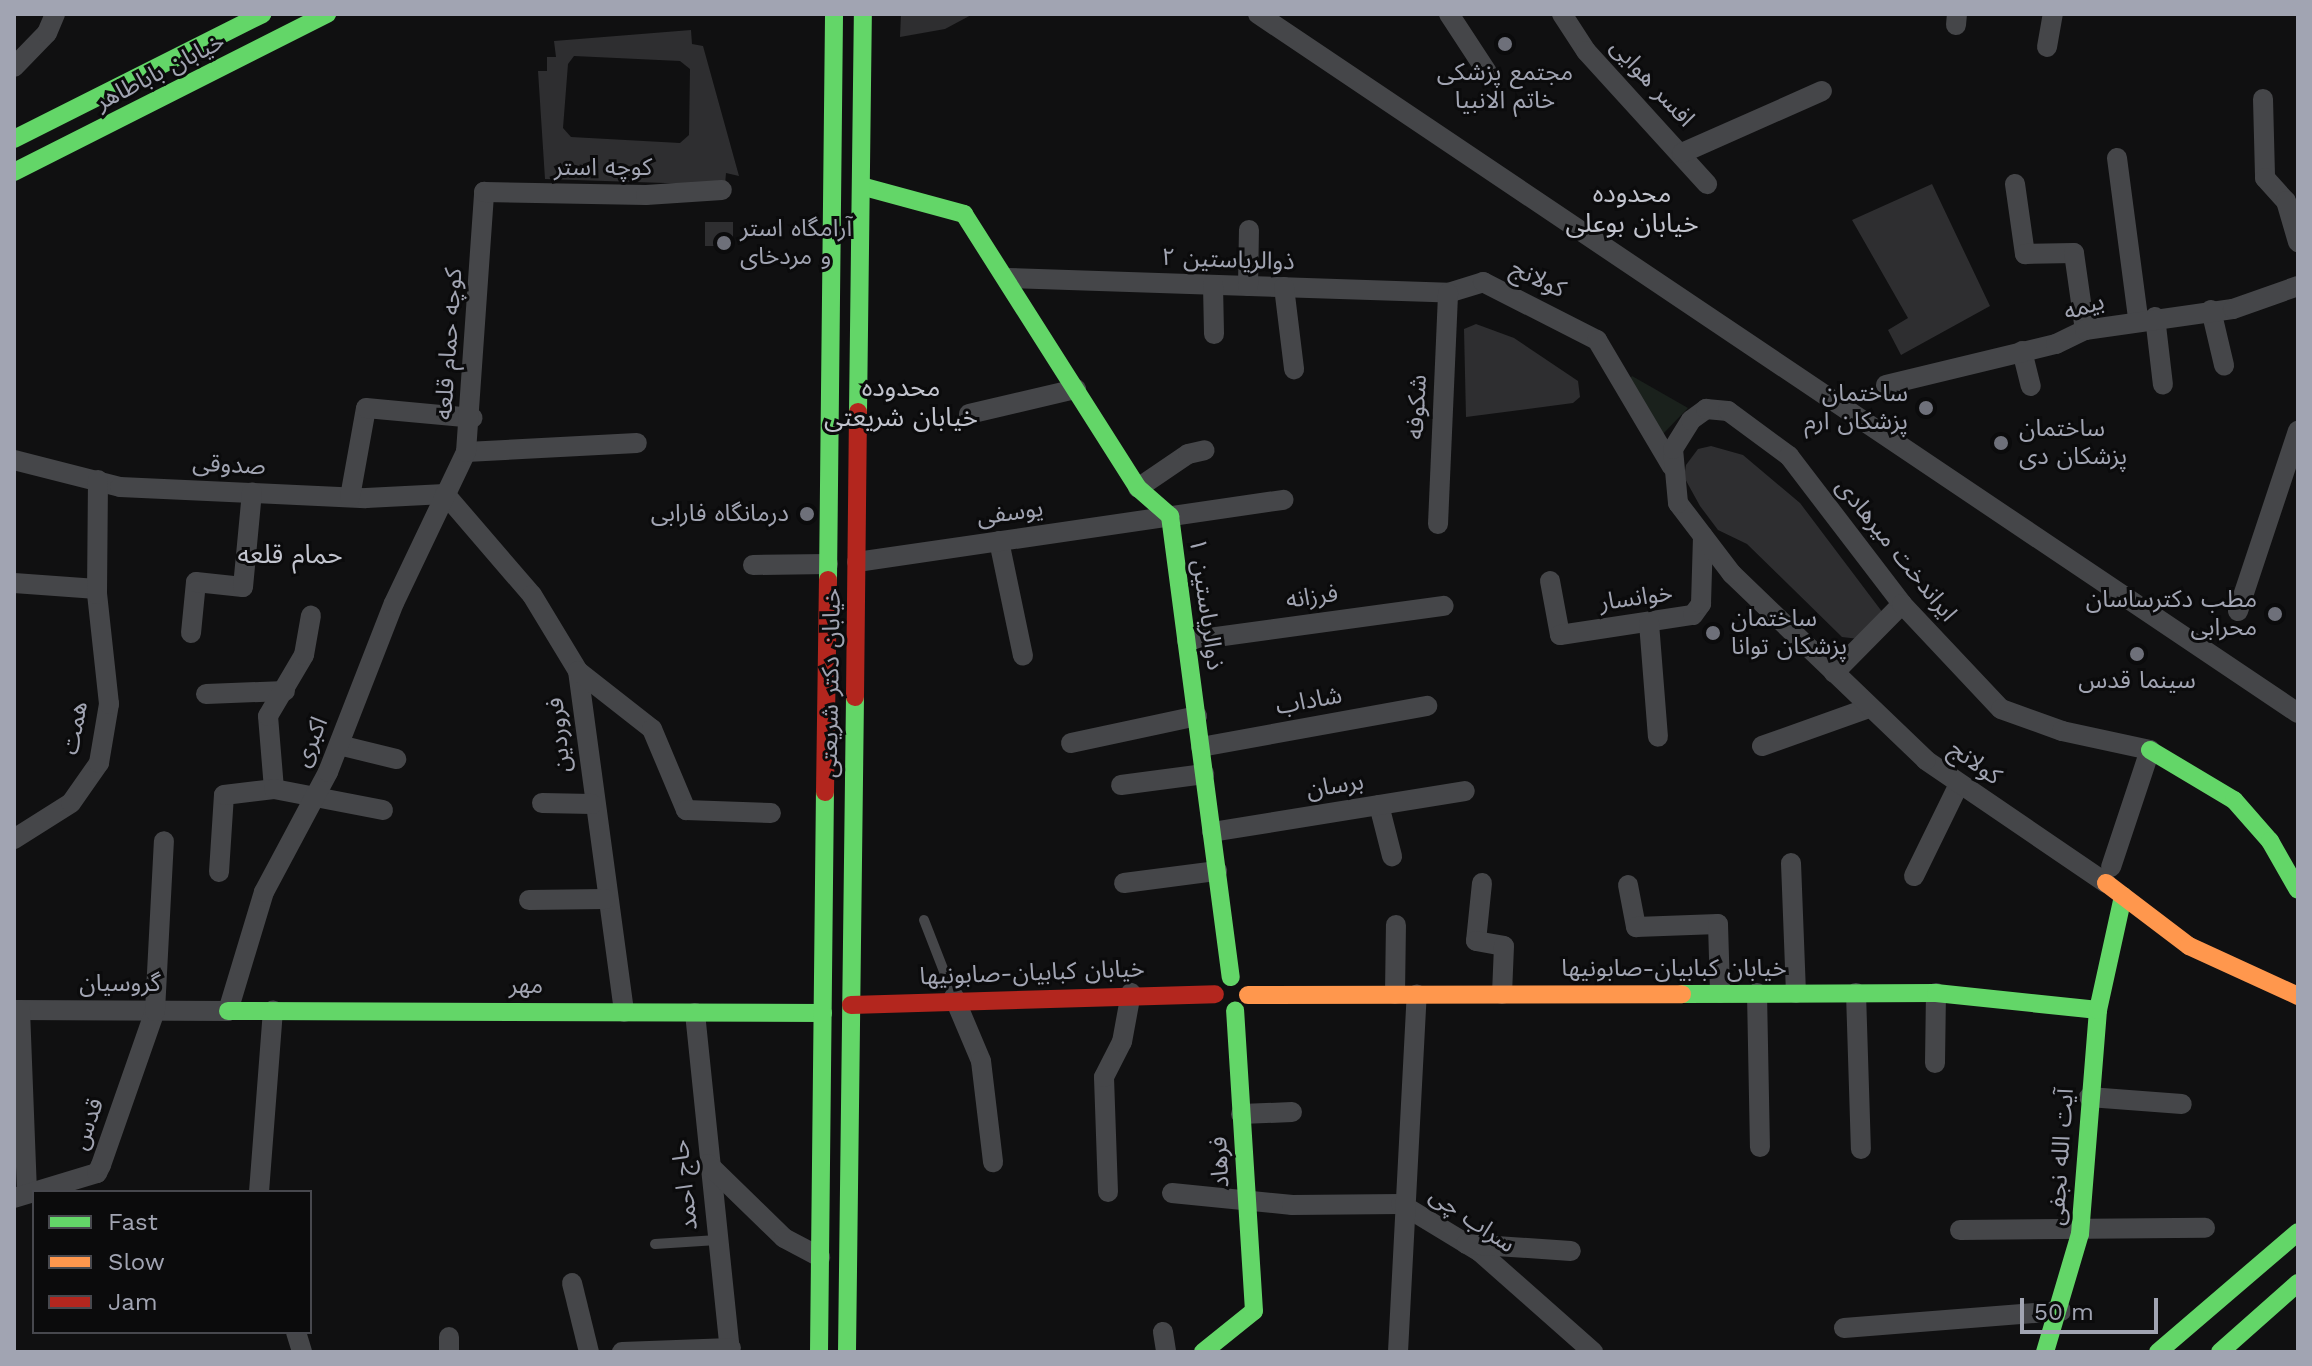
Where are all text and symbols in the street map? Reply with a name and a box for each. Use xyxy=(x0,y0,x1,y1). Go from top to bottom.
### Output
street label: خیابان باباطاهر xyxy=(90,27,230,117)
marker: مجتمع پزشکی خاتم الانبیا xyxy=(1494,33,1516,55)
street label: افسر هوایی xyxy=(1604,33,1700,133)
place label: مجتمع پزشکی خاتم الانبیا xyxy=(1437,59,1573,115)
street label: کوچه استر xyxy=(554,154,652,182)
district label: محدوده خیابان بوعلی xyxy=(1565,178,1699,240)
place label: آرامگاه استر و مردخای xyxy=(740,215,852,271)
marker: آرامگاه استر و مردخای xyxy=(715,234,733,252)
street label: ذوالریاستین ۲ xyxy=(1161,243,1295,277)
street label: کولانج xyxy=(1506,254,1570,304)
street label: کوچه حمام قلعه xyxy=(429,267,469,421)
street label: بیمه xyxy=(2060,287,2108,327)
district label: محدوده خیابان شریعتی xyxy=(824,372,978,434)
street label: شکوفه xyxy=(1401,374,1433,440)
place label: ساختمان پزشکان ارم xyxy=(1804,380,1908,436)
marker: ساختمان پزشکان ارم xyxy=(1915,397,1937,419)
place label: ساختمان پزشکان دی xyxy=(2019,415,2127,471)
marker: ساختمان پزشکان دی xyxy=(1990,432,2012,454)
street label: صدوقی xyxy=(192,449,266,481)
street label: ایراندخت میرهادی xyxy=(1829,473,1963,627)
street label: یوسفی xyxy=(975,494,1045,532)
place label: درمانگاه فارابی xyxy=(651,500,789,528)
marker: درمانگاه فارابی xyxy=(796,503,818,525)
street label: ذوالریاستین ۱ xyxy=(1182,536,1230,672)
district label: حمام قلعه xyxy=(238,539,342,571)
street label: فرزانه xyxy=(1284,579,1340,615)
street label: خوانسار xyxy=(1597,579,1675,617)
place label: مطب دکترساسان محرابی xyxy=(2086,586,2257,642)
street label: خیابان دکتر شریعتی xyxy=(815,588,847,778)
marker: مطب دکترساسان محرابی xyxy=(2264,603,2286,625)
place label: ساختمان پزشکان توانا xyxy=(1731,605,1847,661)
marker: ساختمان پزشکان توانا xyxy=(1702,622,1724,644)
marker: سینما قدس xyxy=(2128,645,2146,663)
place label: سینما قدس xyxy=(2078,667,2196,695)
street label: شاداب xyxy=(1274,681,1344,721)
street label: فروردین xyxy=(541,696,577,774)
street label: همت xyxy=(56,699,94,757)
street label: اکبری xyxy=(288,713,334,771)
street label: کولانج xyxy=(1943,735,2007,791)
street label: برسان xyxy=(1304,767,1366,805)
street label: خیابان کبابیان-صابونیها xyxy=(919,955,1145,991)
street label: خیابان کبابیان-صابونیها xyxy=(1561,955,1787,983)
street label: گروسیان xyxy=(79,970,161,998)
street label: مهر xyxy=(509,972,543,1000)
street label: آیت الله نجفی xyxy=(2042,1087,2080,1227)
street label: قدس xyxy=(65,1094,111,1154)
street label: فرهاد xyxy=(1204,1136,1236,1188)
street label: حاج احمد xyxy=(666,1138,704,1232)
street label: سراب چی xyxy=(1424,1181,1520,1259)
legend xyxy=(32,1190,312,1334)
text: Fast xyxy=(108,1208,158,1236)
text: Slow xyxy=(108,1248,165,1276)
scale bar xyxy=(2024,1282,2162,1332)
text: Jam xyxy=(108,1288,158,1316)
text: 50 m xyxy=(2034,1298,2094,1326)

